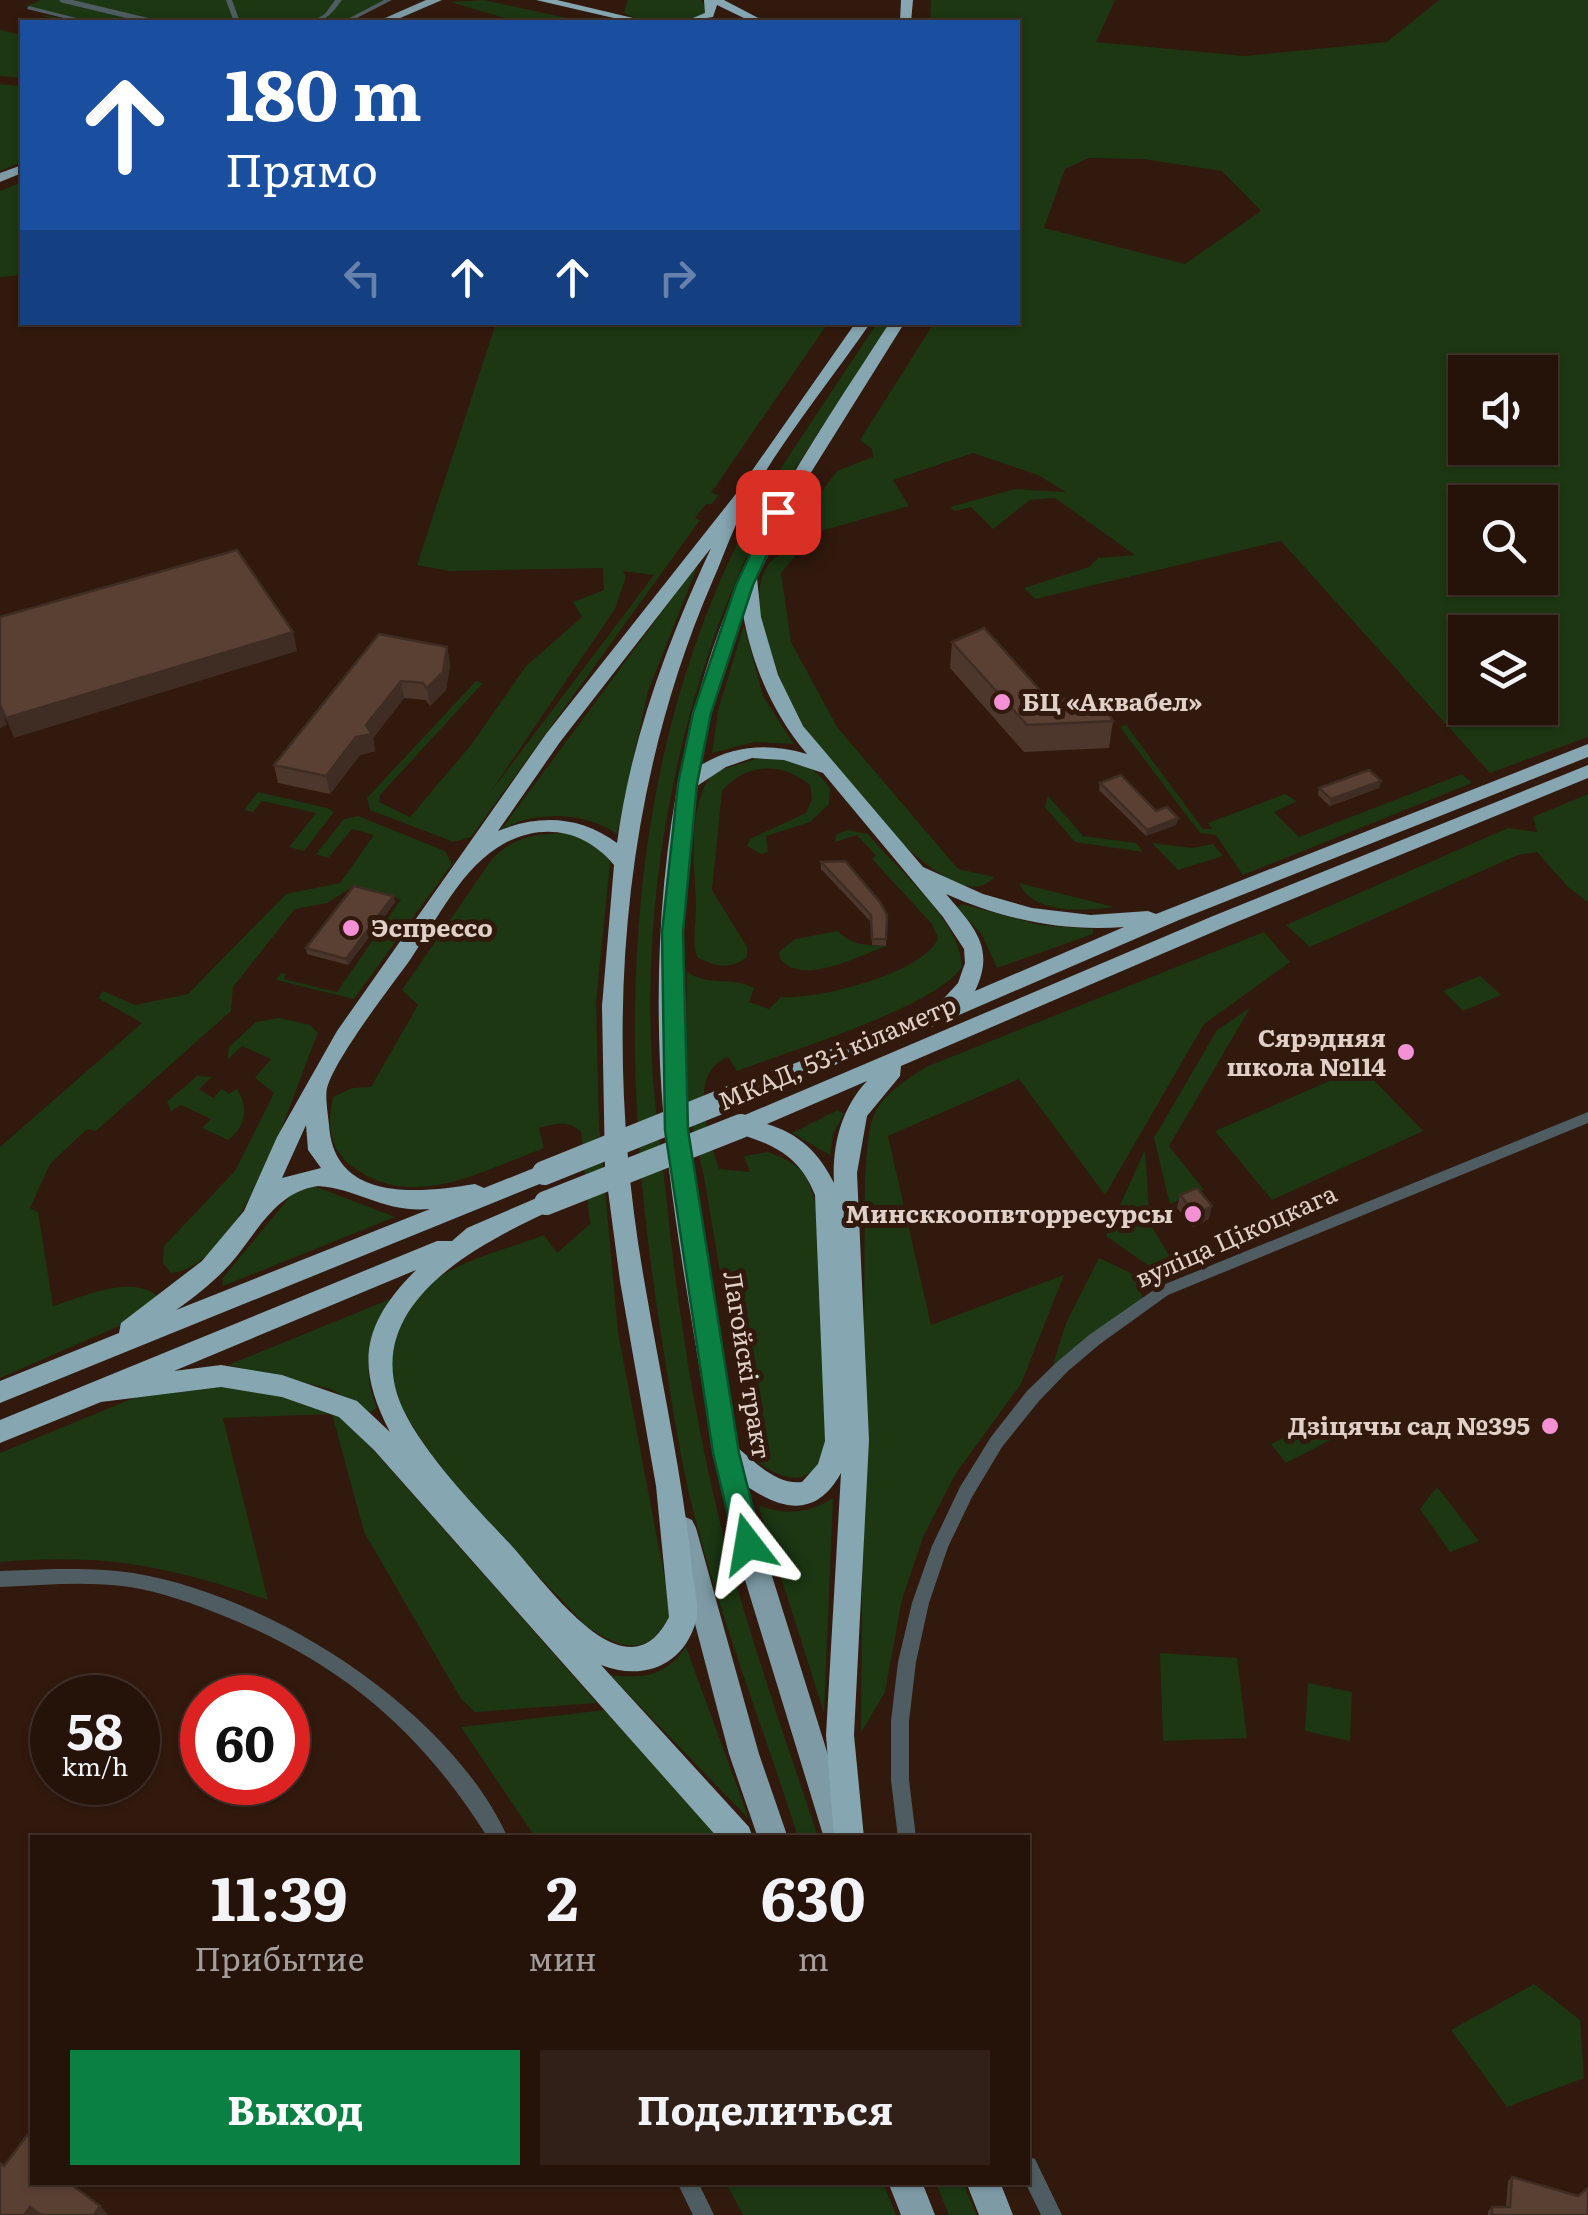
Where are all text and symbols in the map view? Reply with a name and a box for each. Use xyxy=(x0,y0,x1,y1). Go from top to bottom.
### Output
text: 180 m xyxy=(225,39,422,143)
icon: ahead xyxy=(60,60,190,190)
text: Прямо xyxy=(225,134,378,201)
icon: left xyxy=(335,250,390,305)
icon: ahead xyxy=(440,250,495,305)
icon: ahead xyxy=(545,250,600,305)
icon: right xyxy=(650,250,705,305)
map controls xyxy=(1448,355,1558,725)
button: sound xyxy=(1448,355,1558,465)
pin xyxy=(736,470,821,555)
icon: arrive xyxy=(751,485,806,540)
button: search xyxy=(1448,485,1558,595)
button: layers xyxy=(1448,615,1558,725)
place label: БЦ «Аквабел» xyxy=(1022,682,1202,719)
marker: БЦ «Аквабел» xyxy=(991,691,1013,713)
place label: Эспрессо xyxy=(371,908,493,945)
marker: Эспрессо xyxy=(340,917,362,939)
street label: МКАД, 53-і кіламетр xyxy=(712,985,961,1119)
place label: Сярэдняя школа №114 xyxy=(1227,1018,1386,1084)
marker: Сярэдняя школа №114 xyxy=(1395,1041,1417,1063)
street label: вуліца Цікоцкага xyxy=(1129,1173,1342,1296)
place label: Минсккоопвторресурсы xyxy=(845,1194,1173,1231)
marker: Минсккоопвторресурсы xyxy=(1182,1203,1204,1225)
street label: Лагойскі тракт xyxy=(715,1268,782,1461)
place label: Дзіцячы сад №395 xyxy=(1288,1406,1530,1443)
marker: Дзіцячы сад №395 xyxy=(1539,1415,1561,1437)
position arrow xyxy=(696,1492,800,1596)
speed limit sign: 60 xyxy=(180,1675,310,1805)
text: 58 xyxy=(67,1691,123,1765)
text: km/h xyxy=(62,1747,128,1784)
text: 11:39 xyxy=(211,1850,348,1939)
text: 2 xyxy=(546,1850,579,1939)
text: 630 xyxy=(761,1850,866,1939)
text: Прибытие xyxy=(194,1933,364,1981)
text: мин xyxy=(528,1933,597,1981)
text: m xyxy=(798,1933,829,1981)
button: Выход xyxy=(70,2050,520,2165)
button: Поделиться xyxy=(540,2050,990,2165)

